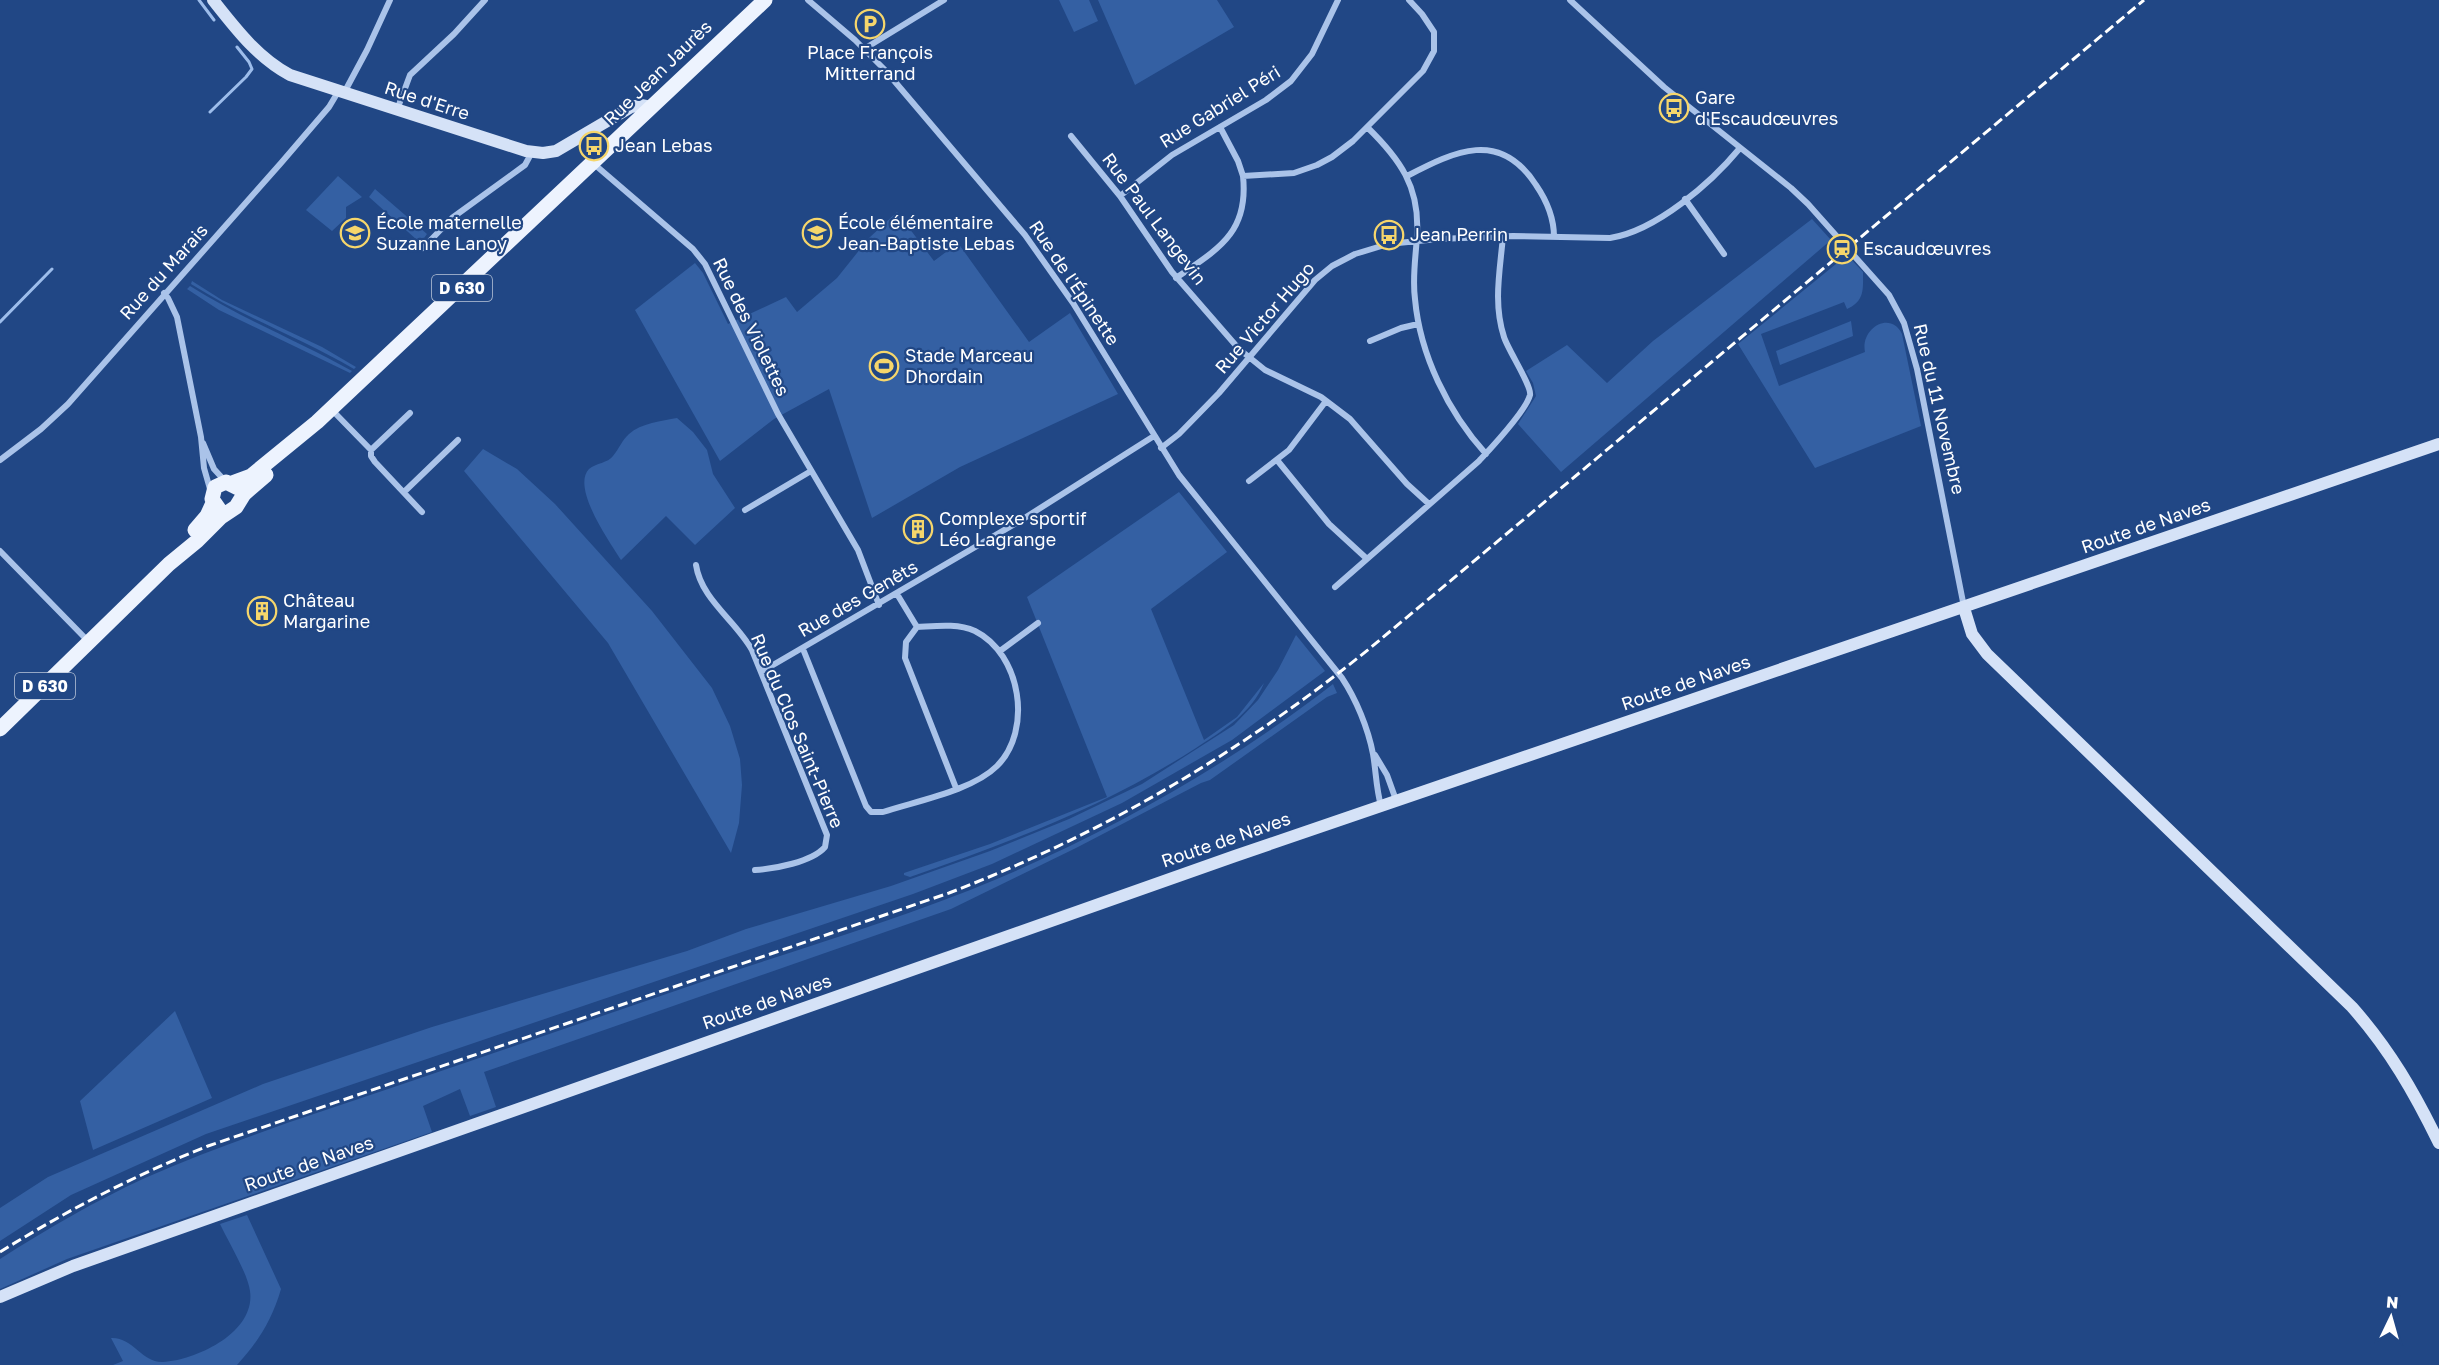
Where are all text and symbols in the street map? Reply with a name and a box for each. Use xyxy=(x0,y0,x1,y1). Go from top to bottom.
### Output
parking icon: Place François Mitterrand xyxy=(854,8,886,40)
street label: Rue Jean Jaurès xyxy=(599,15,716,129)
place label: Place François Mitterrand xyxy=(807,41,933,84)
street label: Rue Gabriel Péri xyxy=(1155,60,1284,152)
street label: Rue d'Erre xyxy=(382,76,473,124)
place label: Gare d'Escaudœuvres xyxy=(1695,86,1838,129)
bus stop icon: Gare d'Escaudœuvres xyxy=(1658,92,1690,124)
bus stop icon: Jean Lebas xyxy=(578,130,610,162)
place label: Jean Lebas xyxy=(615,134,712,156)
street label: Rue Paul Langevin xyxy=(1098,148,1212,289)
place label: École maternelle Suzanne Lanoy xyxy=(376,211,522,254)
place label: École élémentaire Jean-Baptiste Lebas xyxy=(838,211,1015,254)
street label: Rue de l'Épinette xyxy=(1025,216,1125,349)
school or university icon: École maternelle Suzanne Lanoy xyxy=(339,217,371,249)
school or university icon: École élémentaire Jean-Baptiste Lebas xyxy=(801,217,833,249)
street label: Rue du Marais xyxy=(115,219,212,324)
bus stop icon: Jean Perrin xyxy=(1373,219,1405,251)
place label: Jean Perrin xyxy=(1410,223,1508,245)
station icon: Escaudœuvres xyxy=(1826,233,1858,265)
place label: Escaudœuvres xyxy=(1863,237,1991,259)
street label: Rue des Violettes xyxy=(709,254,795,399)
street label: Rue Victor Hugo xyxy=(1210,257,1319,378)
road number: D 630 xyxy=(432,275,492,301)
street label: Rue du 11 Novembre xyxy=(1910,321,1970,496)
place label: Stade Marceau Dhordain xyxy=(905,344,1033,387)
sports icon: Stade Marceau Dhordain xyxy=(868,350,900,382)
street label: Route de Naves xyxy=(2078,493,2213,557)
place label: Complexe sportif Léo Lagrange xyxy=(939,507,1087,550)
building icon: Complexe sportif Léo Lagrange xyxy=(902,513,934,545)
street label: Rue des Genêts xyxy=(794,555,921,641)
place label: Château Margarine xyxy=(283,589,370,632)
building icon: Château Margarine xyxy=(246,595,278,627)
street label: Rue du Clos Saint-Pierre xyxy=(747,630,849,831)
street label: Route de Naves xyxy=(1618,650,1753,714)
road number: D 630 xyxy=(15,673,75,699)
street label: Route de Naves xyxy=(1158,807,1293,871)
street label: Route de Naves xyxy=(699,969,834,1033)
street label: Route de Naves xyxy=(241,1131,376,1195)
north arrow xyxy=(2361,1287,2421,1347)
text: N xyxy=(2385,1292,2399,1313)

